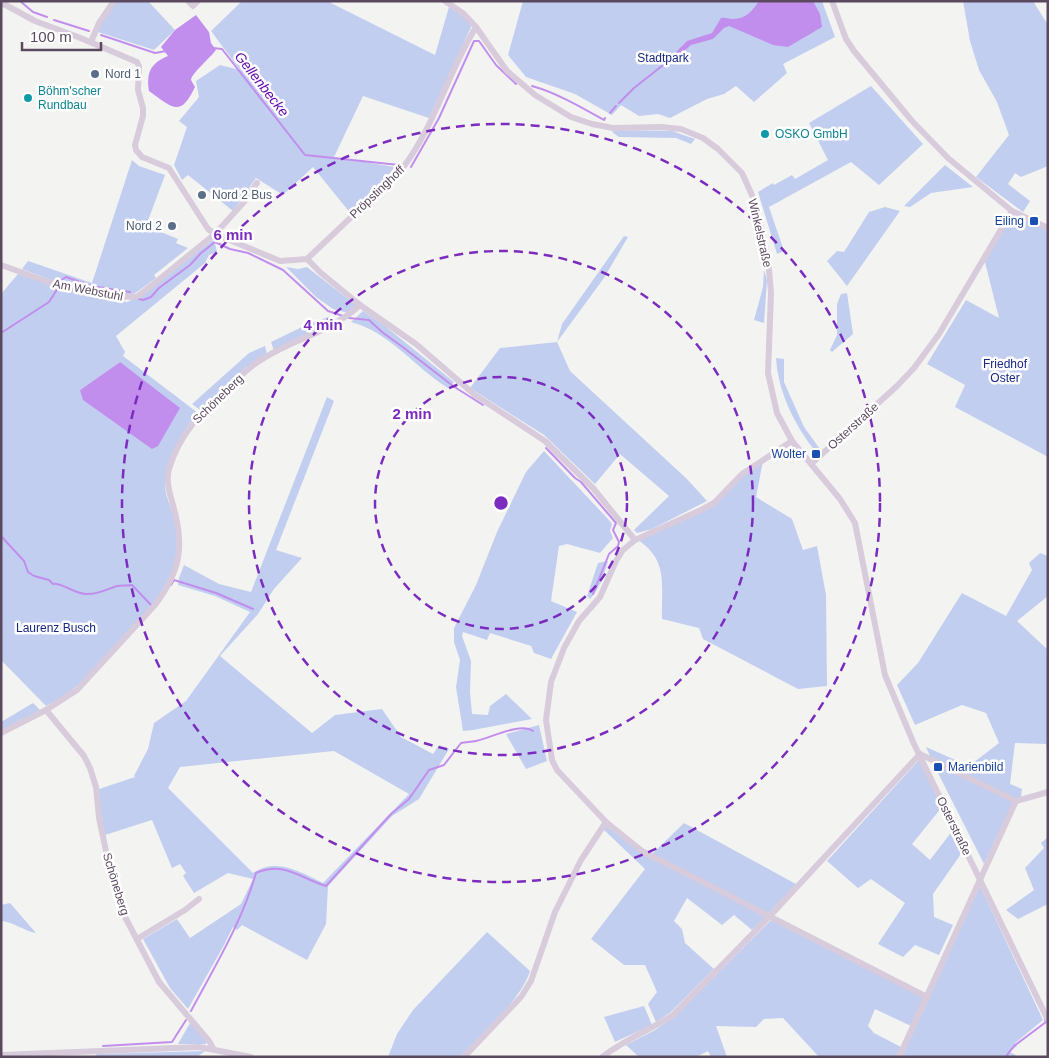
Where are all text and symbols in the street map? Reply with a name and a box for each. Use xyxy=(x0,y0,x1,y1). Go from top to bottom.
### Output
scale bar xyxy=(22,20,101,52)
text: 100 m xyxy=(30,28,72,45)
water label: Gellenbecke xyxy=(232,48,292,120)
park label: Stadtpark xyxy=(637,51,690,65)
place label: Nord 1 xyxy=(105,67,141,81)
marker: Nord 1 xyxy=(89,68,101,80)
place label: Böhm'scher Rundbau xyxy=(38,84,101,112)
marker: Böhm'scher Rundbau xyxy=(22,92,34,104)
place label: OSKO GmbH xyxy=(775,127,848,141)
marker: OSKO GmbH xyxy=(759,128,771,140)
street label: Pröpstinghoff xyxy=(347,162,408,222)
place label: Nord 2 Bus xyxy=(212,188,272,202)
marker: Nord 2 Bus xyxy=(196,189,208,201)
street label: Winkelstraße xyxy=(745,197,775,269)
place label: Eiling xyxy=(995,214,1024,228)
marker: Eiling xyxy=(1028,215,1040,227)
place label: Nord 2 xyxy=(126,219,162,233)
marker: Nord 2 xyxy=(166,220,178,232)
text: 6 min xyxy=(213,226,253,243)
street label: Am Webstuhl xyxy=(52,276,124,304)
text: 4 min xyxy=(303,316,343,333)
park label: Friedhof Oster xyxy=(983,357,1028,385)
street label: Schöneberg xyxy=(190,371,246,427)
street label: Osterstraße xyxy=(825,399,881,452)
text: 2 min xyxy=(392,405,432,422)
place label: Wolter xyxy=(772,447,806,461)
marker: Wolter xyxy=(810,448,822,460)
centre of rings xyxy=(492,494,510,512)
park label: Laurenz Busch xyxy=(16,621,96,635)
place label: Marienbild xyxy=(948,760,1003,774)
marker: Marienbild xyxy=(932,761,944,773)
street label: Osterstraße xyxy=(934,794,974,858)
street label: Schöneberg xyxy=(100,851,132,917)

